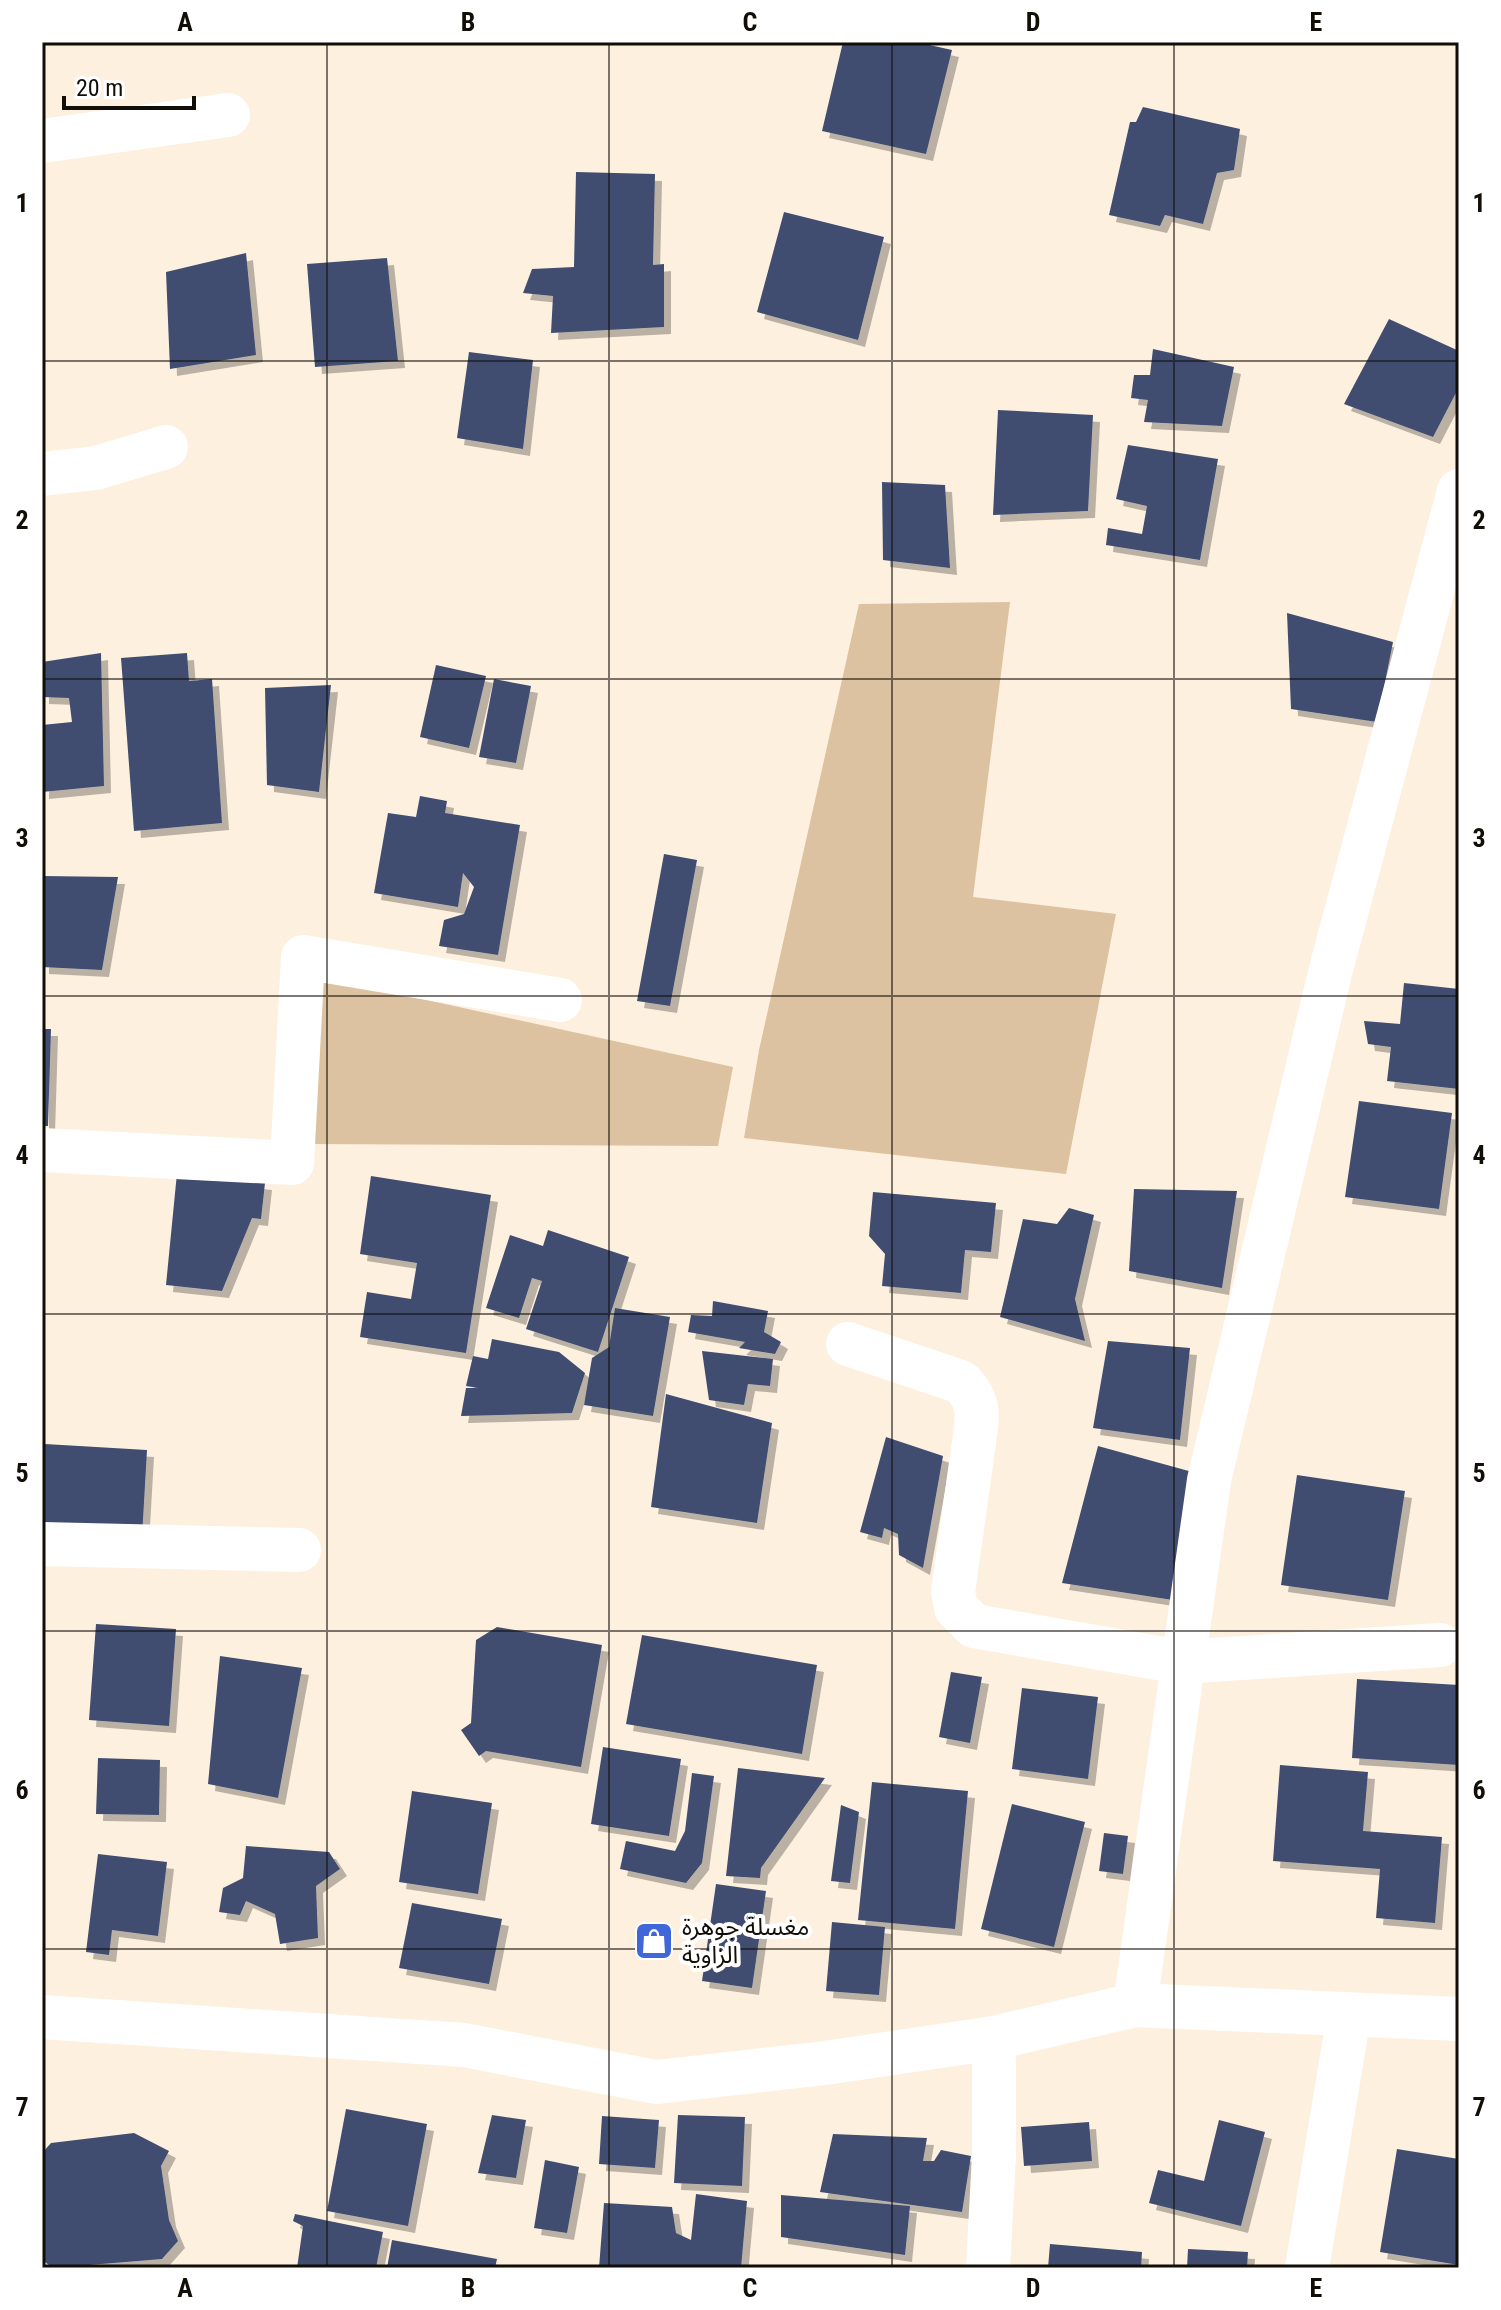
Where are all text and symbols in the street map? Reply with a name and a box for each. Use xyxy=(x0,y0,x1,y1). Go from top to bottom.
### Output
text: A xyxy=(177,7,193,37)
text: B xyxy=(461,7,475,37)
text: C xyxy=(743,7,758,37)
text: D xyxy=(1026,7,1040,37)
text: E xyxy=(1310,7,1323,37)
scale bar xyxy=(64,60,194,110)
text: 20 m xyxy=(76,74,123,102)
text: 1 xyxy=(15,188,29,218)
text: 1 xyxy=(1472,188,1486,218)
text: 2 xyxy=(15,505,29,535)
text: 2 xyxy=(1472,505,1486,535)
text: 3 xyxy=(15,823,29,853)
text: 3 xyxy=(1472,823,1486,853)
text: 4 xyxy=(15,1140,29,1170)
text: 4 xyxy=(1472,1140,1486,1170)
text: 5 xyxy=(15,1458,29,1488)
text: 5 xyxy=(1472,1458,1486,1488)
text: 6 xyxy=(15,1775,29,1805)
text: 6 xyxy=(1472,1775,1486,1805)
place label: مغسلة جوهرة الزاوية xyxy=(682,1913,809,1969)
shop icon: مغسلة جوهرة الزاوية xyxy=(633,1920,675,1962)
text: 7 xyxy=(15,2092,29,2122)
text: 7 xyxy=(1472,2092,1486,2122)
text: A xyxy=(177,2273,193,2303)
text: B xyxy=(461,2273,475,2303)
text: C xyxy=(743,2273,758,2303)
text: D xyxy=(1026,2273,1040,2303)
text: E xyxy=(1310,2273,1323,2303)

